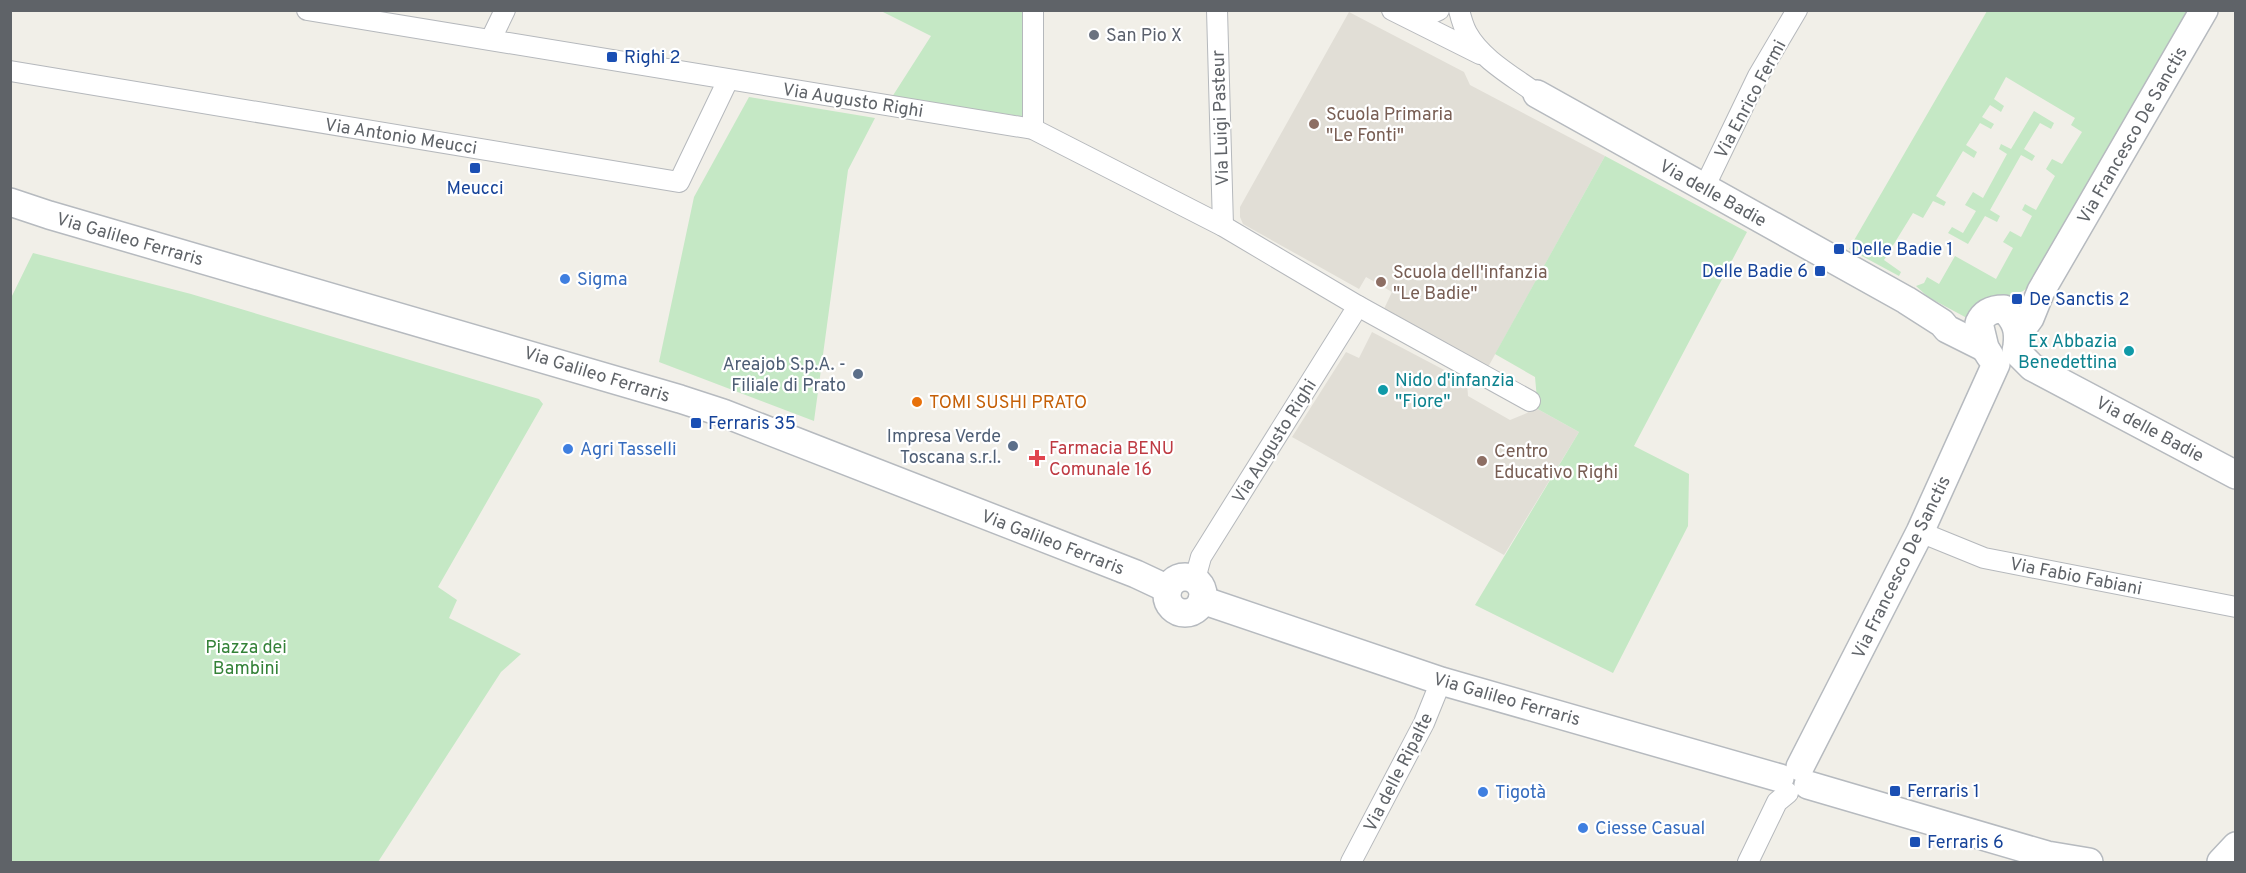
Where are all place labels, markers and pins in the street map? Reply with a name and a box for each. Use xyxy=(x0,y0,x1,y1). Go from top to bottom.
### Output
place label: San Pio X xyxy=(1106,25,1182,48)
marker: San Pio X xyxy=(1087,28,1101,42)
place label: Righi 2 xyxy=(624,47,681,70)
marker: Righi 2 xyxy=(605,50,619,64)
place label: Scuola Primaria "Le Fonti" xyxy=(1326,104,1453,148)
marker: Scuola Primaria "Le Fonti" xyxy=(1307,117,1321,131)
marker: Meucci xyxy=(468,161,482,175)
place label: Meucci xyxy=(447,178,503,201)
place label: Delle Badie 1 xyxy=(1851,239,1953,262)
marker: Delle Badie 1 xyxy=(1832,242,1846,256)
place label: Delle Badie 6 xyxy=(1702,261,1808,284)
place label: Scuola dell'infanzia "Le Badie" xyxy=(1393,262,1547,306)
marker: Delle Badie 6 xyxy=(1813,264,1827,278)
place label: Sigma xyxy=(577,269,627,292)
marker: Sigma xyxy=(558,272,572,286)
marker: Scuola dell'infanzia "Le Badie" xyxy=(1374,275,1388,289)
place label: De Sanctis 2 xyxy=(2029,289,2129,312)
marker: De Sanctis 2 xyxy=(2010,292,2024,306)
place label: Ex Abbazia Benedettina xyxy=(2018,331,2117,375)
marker: Ex Abbazia Benedettina xyxy=(2122,344,2136,358)
place label: Areajob S.p.A. - Filiale di Prato xyxy=(722,354,846,398)
marker: Areajob S.p.A. - Filiale di Prato xyxy=(851,367,865,381)
place label: Nido d'infanzia "Fiore" xyxy=(1395,370,1514,414)
marker: Nido d'infanzia "Fiore" xyxy=(1376,383,1390,397)
place label: TOMI SUSHI PRATO xyxy=(929,392,1087,415)
marker: TOMI SUSHI PRATO xyxy=(910,395,924,409)
place label: Ferraris 35 xyxy=(708,413,796,436)
marker: Ferraris 35 xyxy=(689,416,703,430)
place label: Impresa Verde Toscana s.r.l. xyxy=(887,426,1001,470)
place label: Farmacia BENU Comunale 16 xyxy=(1049,438,1174,482)
place label: Agri Tasselli xyxy=(580,439,676,462)
marker: Impresa Verde Toscana s.r.l. xyxy=(1006,439,1020,453)
place label: Centro Educativo Righi xyxy=(1494,441,1618,485)
marker: Agri Tasselli xyxy=(561,442,575,456)
marker: Farmacia BENU Comunale 16 xyxy=(1030,451,1044,465)
marker: Centro Educativo Righi xyxy=(1475,454,1489,468)
place label: Ferraris 1 xyxy=(1907,781,1980,804)
place label: Tigotà xyxy=(1495,782,1546,805)
marker: Ferraris 1 xyxy=(1888,784,1902,798)
marker: Tigotà xyxy=(1476,785,1490,799)
place label: Ciesse Casual xyxy=(1595,818,1705,841)
marker: Ciesse Casual xyxy=(1576,821,1590,835)
place label: Ferraris 6 xyxy=(1927,832,2004,855)
marker: Ferraris 6 xyxy=(1908,835,1922,849)

